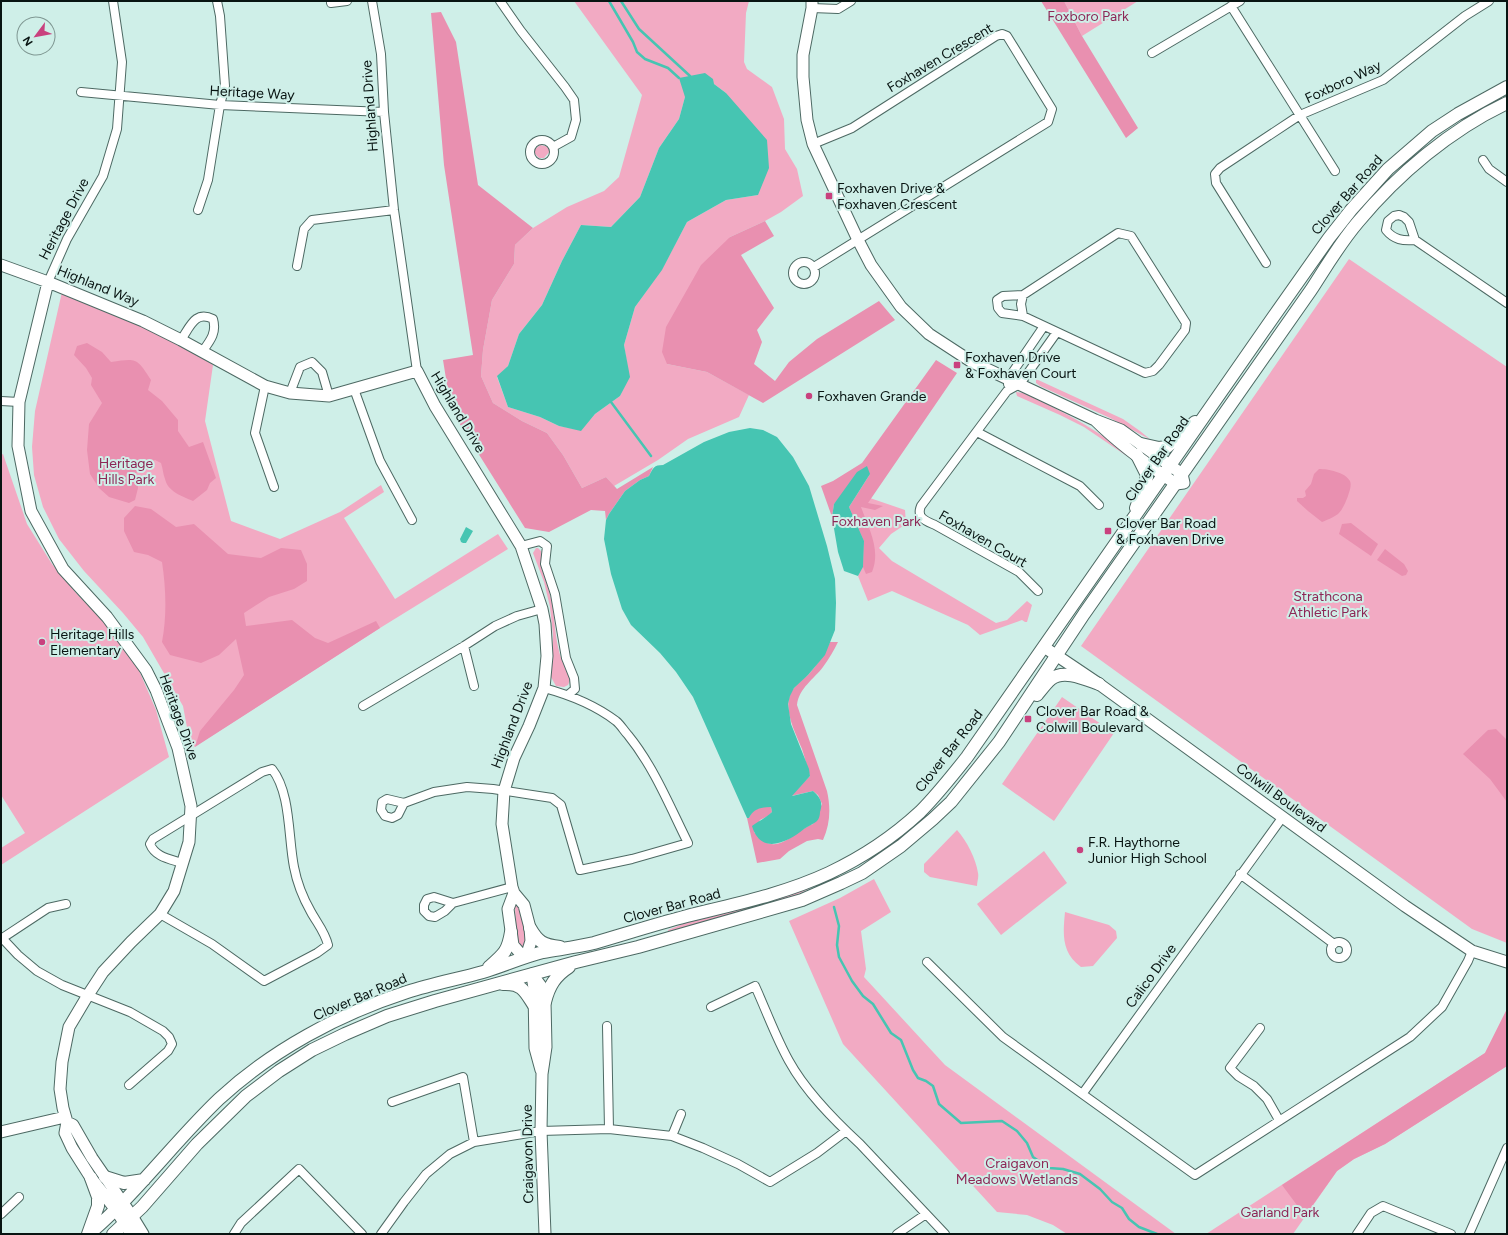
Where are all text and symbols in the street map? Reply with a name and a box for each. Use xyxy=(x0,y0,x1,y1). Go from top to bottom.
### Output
park label: Foxboro Park xyxy=(1047,8,1129,25)
north arrow xyxy=(16,16,56,56)
street label: Foxhaven Crescent xyxy=(884,20,996,96)
text: N xyxy=(20,34,36,48)
street label: Foxboro Way xyxy=(1302,57,1384,107)
street label: Highland Drive xyxy=(358,59,382,152)
street label: Heritage Way xyxy=(209,82,296,104)
street label: Clover Bar Road xyxy=(1308,152,1386,238)
street label: Heritage Drive xyxy=(35,175,93,263)
place label: Foxhaven Drive & Foxhaven Crescent xyxy=(837,180,957,213)
marker: Foxhaven Drive & Foxhaven Crescent xyxy=(824,191,834,201)
street label: Highland Way xyxy=(55,262,142,310)
place label: Foxhaven Drive & Foxhaven Court xyxy=(965,349,1077,382)
marker: Foxhaven Drive & Foxhaven Court xyxy=(952,360,962,370)
street label: Highland Drive xyxy=(427,368,489,456)
place label: Foxhaven Grande xyxy=(817,388,927,405)
marker: Foxhaven Grande xyxy=(804,391,814,401)
street label: Clover Bar Road xyxy=(1121,413,1193,505)
park label: Heritage Hills Park xyxy=(98,455,154,488)
street label: Foxhaven Court xyxy=(936,507,1030,571)
park label: Foxhaven Park xyxy=(831,513,921,530)
place label: Clover Bar Road & Foxhaven Drive xyxy=(1116,515,1224,548)
marker: Clover Bar Road & Foxhaven Drive xyxy=(1103,526,1113,536)
park label: Strathcona Athletic Park xyxy=(1288,588,1368,621)
place label: Heritage Hills Elementary xyxy=(50,626,134,659)
marker: Heritage Hills Elementary xyxy=(37,637,47,647)
street label: Heritage Drive xyxy=(156,672,203,763)
street label: Highland Drive xyxy=(488,679,537,771)
place label: Clover Bar Road & Colwill Boulevard xyxy=(1036,703,1149,736)
street label: Clover Bar Road xyxy=(911,706,987,796)
marker: Clover Bar Road & Colwill Boulevard xyxy=(1023,714,1033,724)
street label: Colwill Boulevard xyxy=(1233,760,1329,836)
place label: F.R. Haythorne Junior High School xyxy=(1088,834,1207,867)
marker: F.R. Haythorne Junior High School xyxy=(1075,845,1085,855)
street label: Clover Bar Road xyxy=(621,885,723,927)
street label: Calico Drive xyxy=(1122,940,1180,1011)
street label: Clover Bar Road xyxy=(311,970,409,1024)
street label: Craigavon Drive xyxy=(519,1104,537,1204)
park label: Craigavon Meadows Wetlands xyxy=(956,1155,1078,1188)
park label: Garland Park xyxy=(1241,1204,1320,1221)

